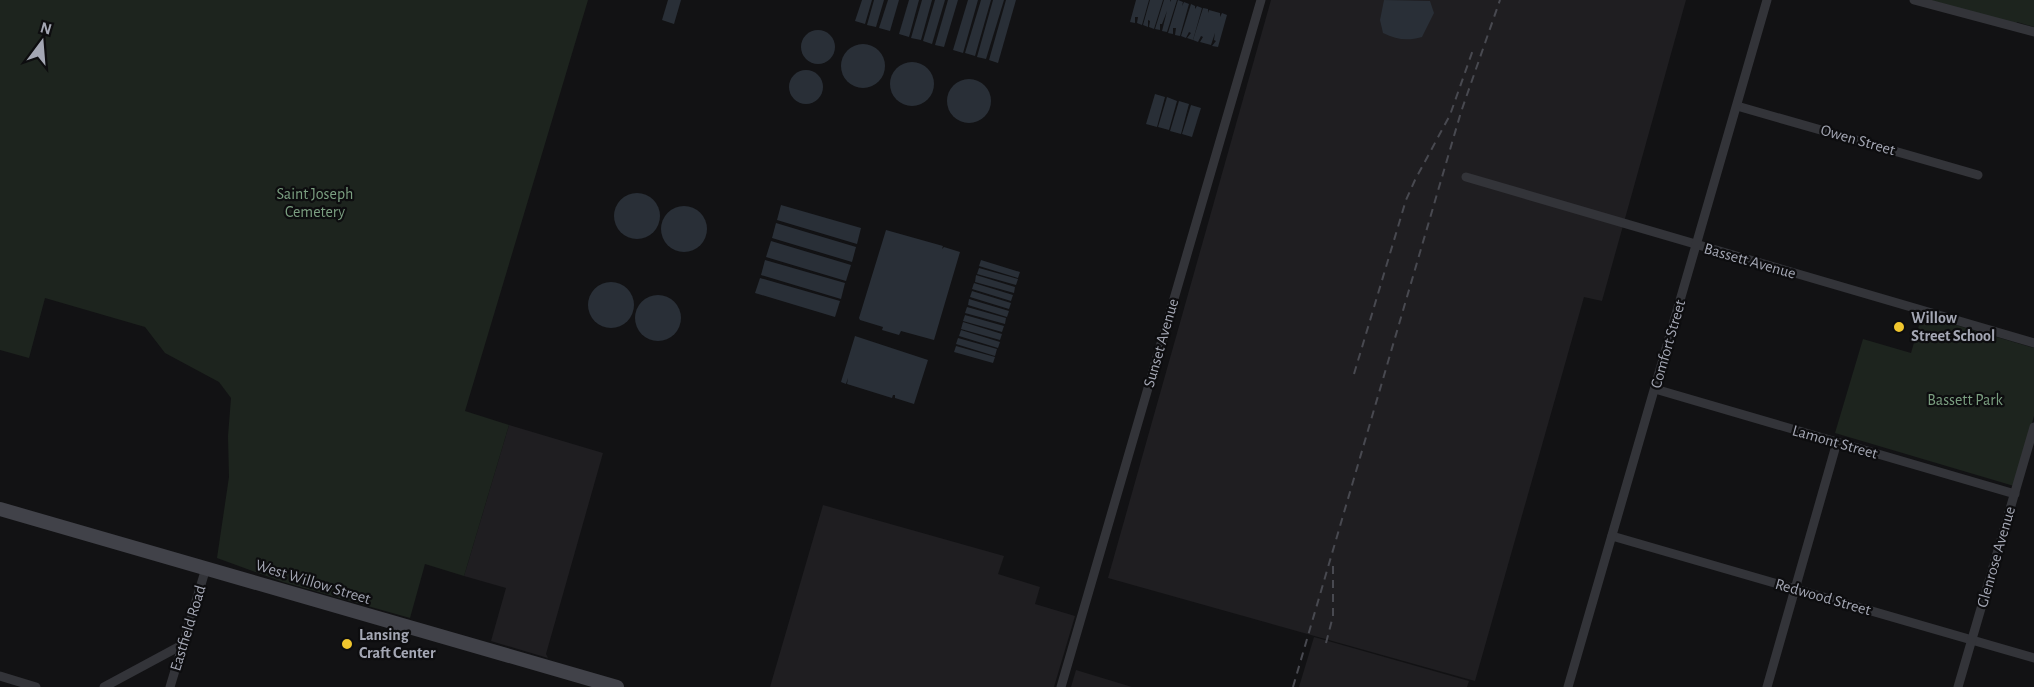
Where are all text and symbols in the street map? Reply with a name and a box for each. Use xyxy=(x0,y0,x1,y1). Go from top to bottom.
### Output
north arrow xyxy=(12,12,72,72)
text: N xyxy=(38,19,53,38)
street label: Owen Street xyxy=(1819,122,1897,158)
park label: Saint Joseph Cemetery xyxy=(277,186,353,221)
street label: Bassett Avenue xyxy=(1702,240,1798,282)
street label: Sunset Avenue xyxy=(1141,297,1181,389)
street label: Comfort Street xyxy=(1648,298,1688,390)
place label: Willow Street School xyxy=(1911,310,1995,344)
marker: Willow Street School xyxy=(1892,320,1906,334)
park label: Bassett Park xyxy=(1927,392,2004,408)
street label: Lamont Street xyxy=(1790,422,1880,462)
street label: Glenrose Avenue xyxy=(1974,505,2018,609)
street label: West Willow Street xyxy=(254,557,372,607)
street label: Redwood Street xyxy=(1773,576,1873,618)
street label: Eastfield Road xyxy=(167,583,209,673)
place label: Lansing Craft Center xyxy=(359,627,436,661)
marker: Lansing Craft Center xyxy=(340,637,354,651)

